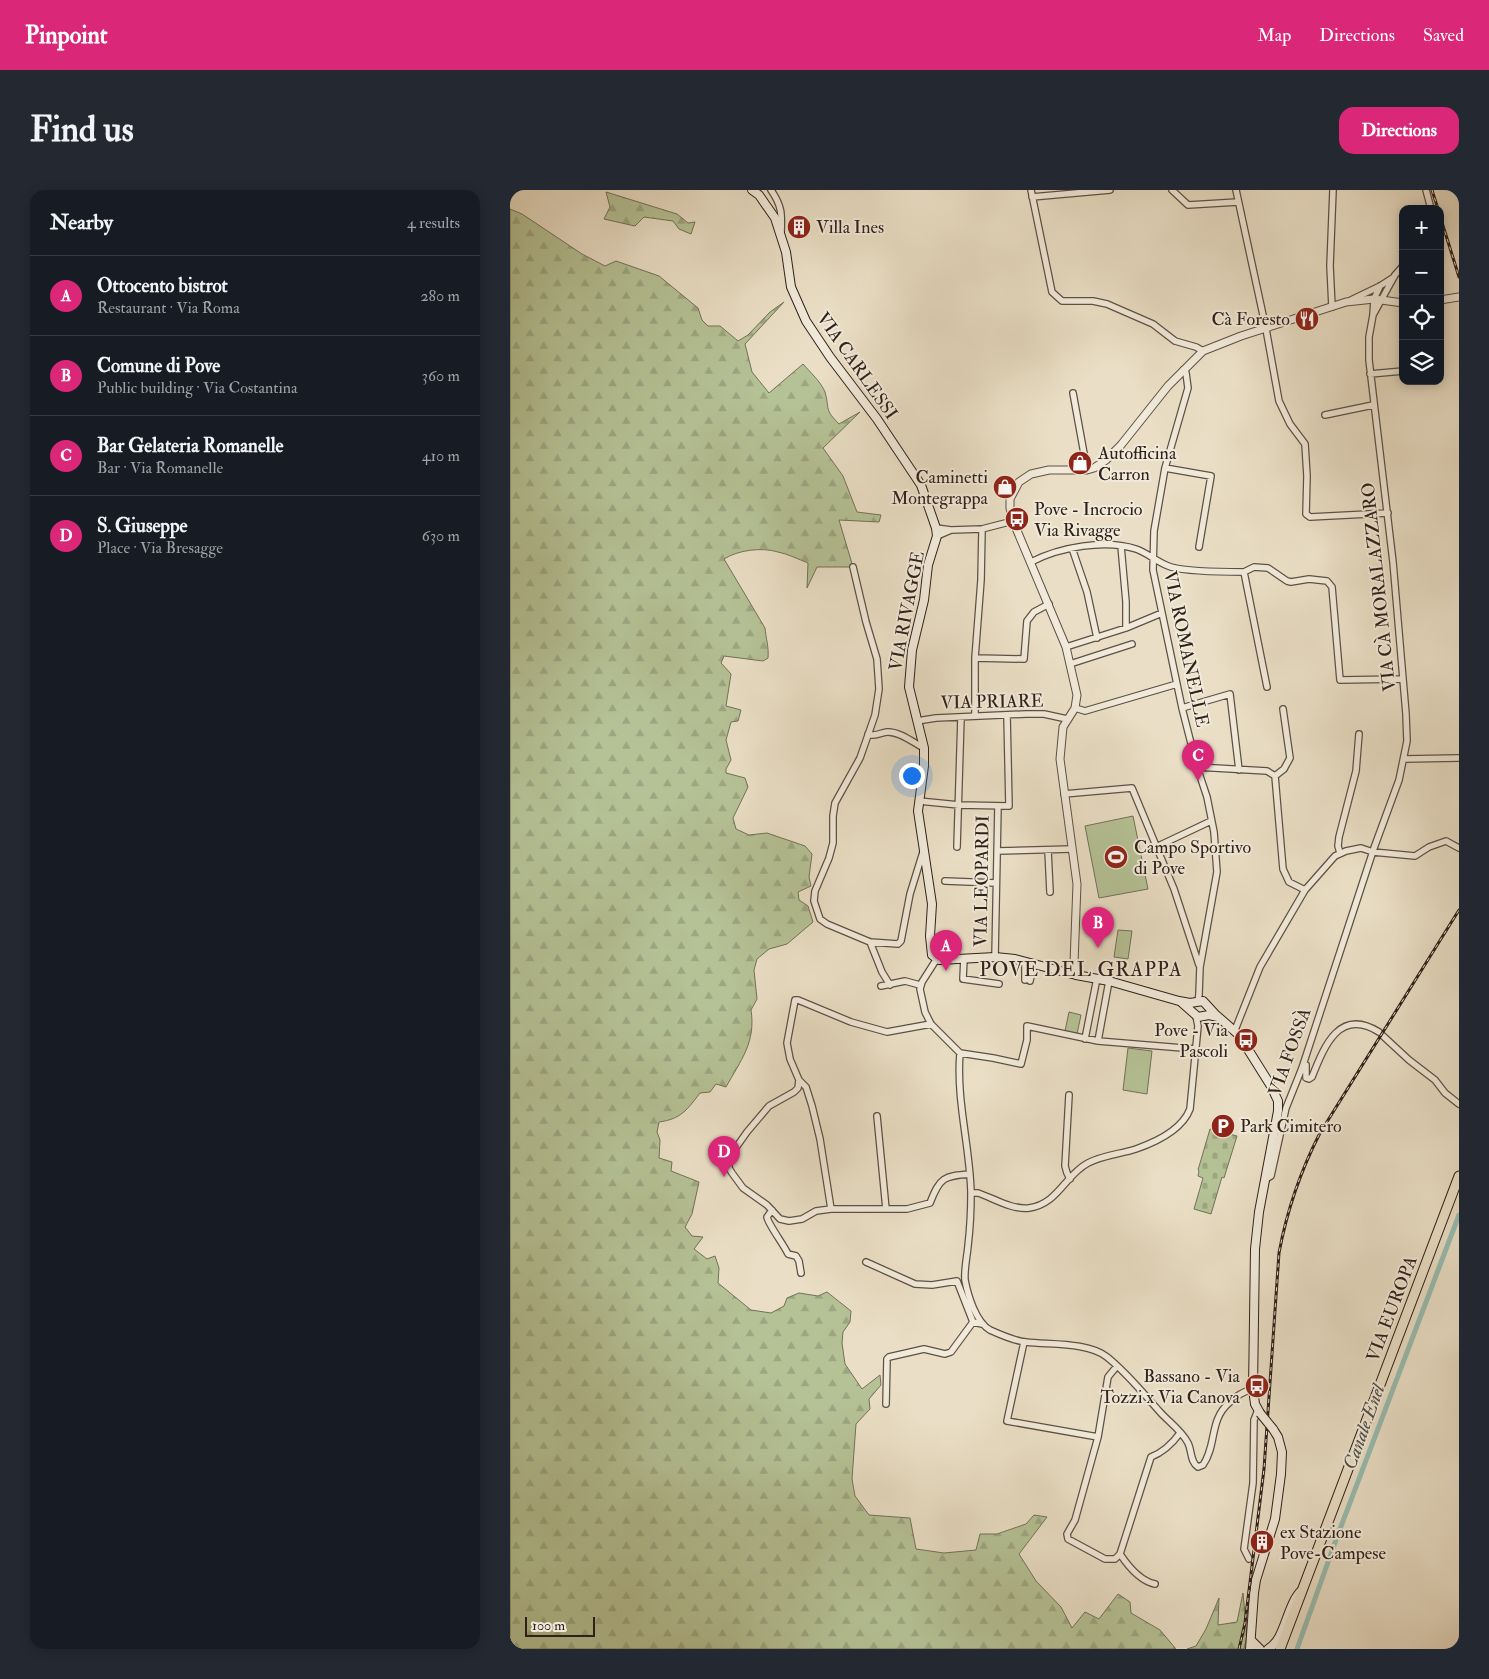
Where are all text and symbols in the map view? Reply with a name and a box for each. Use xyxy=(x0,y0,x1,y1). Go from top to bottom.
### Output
text: Pinpoint xyxy=(25,20,108,51)
text: Map xyxy=(1258,24,1291,47)
text: Directions xyxy=(1319,24,1395,47)
text: Saved xyxy=(1423,24,1464,47)
button: Directions xyxy=(1339,107,1459,154)
text: Find us xyxy=(30,108,134,152)
map controls xyxy=(1399,205,1444,385)
button: + xyxy=(1399,205,1444,250)
text: Nearby xyxy=(50,209,113,236)
text: 4 results xyxy=(407,213,460,233)
building icon: Villa Ines xyxy=(786,214,812,240)
place label: Villa Ines xyxy=(816,216,884,239)
button: − xyxy=(1399,250,1444,295)
text: Ottocento bistrot xyxy=(97,274,228,298)
text: A xyxy=(61,286,71,306)
text: 280 m xyxy=(420,286,460,306)
button: locate xyxy=(1399,295,1444,340)
text: Restaurant · Via Roma xyxy=(97,298,240,318)
restaurant icon: Cà Foresto xyxy=(1294,306,1320,332)
street label: VIA CARLESSI xyxy=(811,308,903,424)
place label: Cà Foresto xyxy=(1211,308,1290,331)
button: layers xyxy=(1399,340,1444,385)
text: Comune di Pove xyxy=(97,354,220,378)
text: B xyxy=(61,366,71,386)
text: 360 m xyxy=(422,366,460,386)
text: Public building · Via Costantina xyxy=(97,378,298,398)
text: Bar Gelateria Romanelle xyxy=(97,434,283,458)
place label: Autofficina Carron xyxy=(1097,442,1177,486)
text: C xyxy=(60,446,72,466)
text: 410 m xyxy=(422,446,460,466)
shop icon: Autofficina Carron xyxy=(1067,450,1093,476)
text: Bar · Via Romanelle xyxy=(97,458,223,478)
place label: Caminetti Montegrappa xyxy=(891,466,989,510)
shop icon: Caminetti Montegrappa xyxy=(992,474,1018,500)
street label: VIA CÀ MORALAZZARO xyxy=(1357,481,1401,693)
place label: Pove - Incrocio Via Rivagge xyxy=(1034,498,1143,542)
bus stop icon: Pove - Incrocio Via Rivagge xyxy=(1004,506,1030,532)
text: S. Giuseppe xyxy=(97,514,188,538)
text: D xyxy=(59,526,73,546)
text: 630 m xyxy=(422,526,460,546)
text: Place · Via Bresagge xyxy=(97,538,223,558)
street label: VIA RIVAGGE xyxy=(884,549,930,673)
street label: VIA ROMANELLE xyxy=(1158,569,1214,729)
street label: VIA PRIARE xyxy=(940,690,1044,714)
pin: C xyxy=(1182,740,1214,781)
your location xyxy=(899,763,925,789)
street label: VIA LEOPARDI xyxy=(969,815,995,947)
place label: Campo Sportivo di Pove xyxy=(1134,836,1252,880)
sports icon: Campo Sportivo di Pove xyxy=(1103,844,1129,870)
pin: B xyxy=(1082,907,1114,948)
pin: A xyxy=(930,930,962,971)
district label: POVE DEL GRAPPA xyxy=(979,957,1183,982)
street label: VIA FOSSÀ xyxy=(1263,1004,1317,1099)
place label: Pove - Via Pascoli xyxy=(1154,1019,1229,1063)
bus stop icon: Pove - Via Pascoli xyxy=(1233,1027,1259,1053)
parking icon: Park Cimitero xyxy=(1210,1113,1236,1139)
place label: Park Cimitero xyxy=(1240,1115,1342,1138)
pin: D xyxy=(708,1136,740,1177)
street label: VIA EUROPA xyxy=(1361,1252,1423,1365)
place label: Bassano - Via Tozzi x Via Canova xyxy=(1101,1365,1241,1409)
bus stop icon: Bassano - Via Tozzi x Via Canova xyxy=(1244,1373,1270,1399)
water label: Canale Enel xyxy=(1338,1380,1391,1473)
place label: ex Stazione Pove-Campese xyxy=(1280,1521,1386,1565)
building icon: ex Stazione Pove-Campese xyxy=(1249,1529,1275,1555)
scale bar xyxy=(525,1614,595,1637)
text: 100 m xyxy=(532,1617,565,1634)

